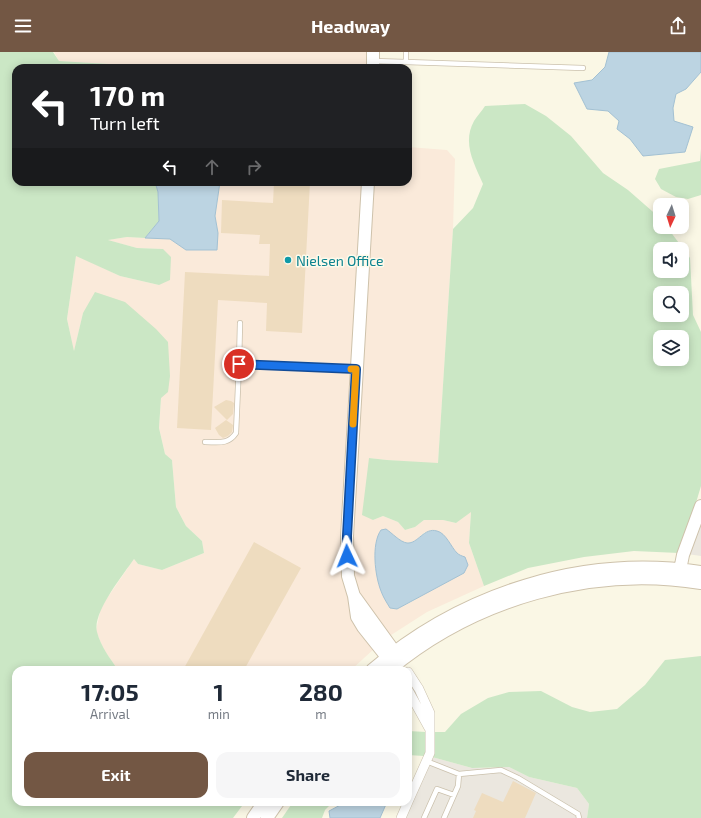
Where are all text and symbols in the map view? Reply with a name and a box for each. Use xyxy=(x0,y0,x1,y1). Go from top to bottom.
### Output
icon: menu xyxy=(12,15,34,37)
text: Headway xyxy=(311,15,390,37)
icon: share xyxy=(667,15,689,37)
text: 170 m xyxy=(90,78,165,112)
icon: left xyxy=(24,80,76,132)
text: Turn left xyxy=(90,112,160,134)
icon: left xyxy=(159,156,181,178)
icon: ahead xyxy=(201,156,223,178)
icon: right xyxy=(243,156,265,178)
north arrow xyxy=(653,198,689,234)
map controls xyxy=(653,198,689,366)
button: sound xyxy=(653,242,689,278)
place label: Nielsen Office xyxy=(296,252,384,269)
marker: Nielsen Office xyxy=(283,255,293,265)
button: search xyxy=(653,286,689,322)
button: layers xyxy=(653,330,689,366)
pin xyxy=(222,347,256,381)
icon: arrive xyxy=(228,353,250,375)
position arrow xyxy=(326,535,368,577)
text: 17:05 xyxy=(81,677,139,706)
text: 1 xyxy=(214,677,224,706)
text: 280 xyxy=(299,677,343,706)
text: Arrival xyxy=(90,706,130,722)
text: min xyxy=(208,706,230,722)
text: m xyxy=(315,706,327,722)
button: Exit xyxy=(24,752,208,798)
button: Share xyxy=(216,752,400,798)

